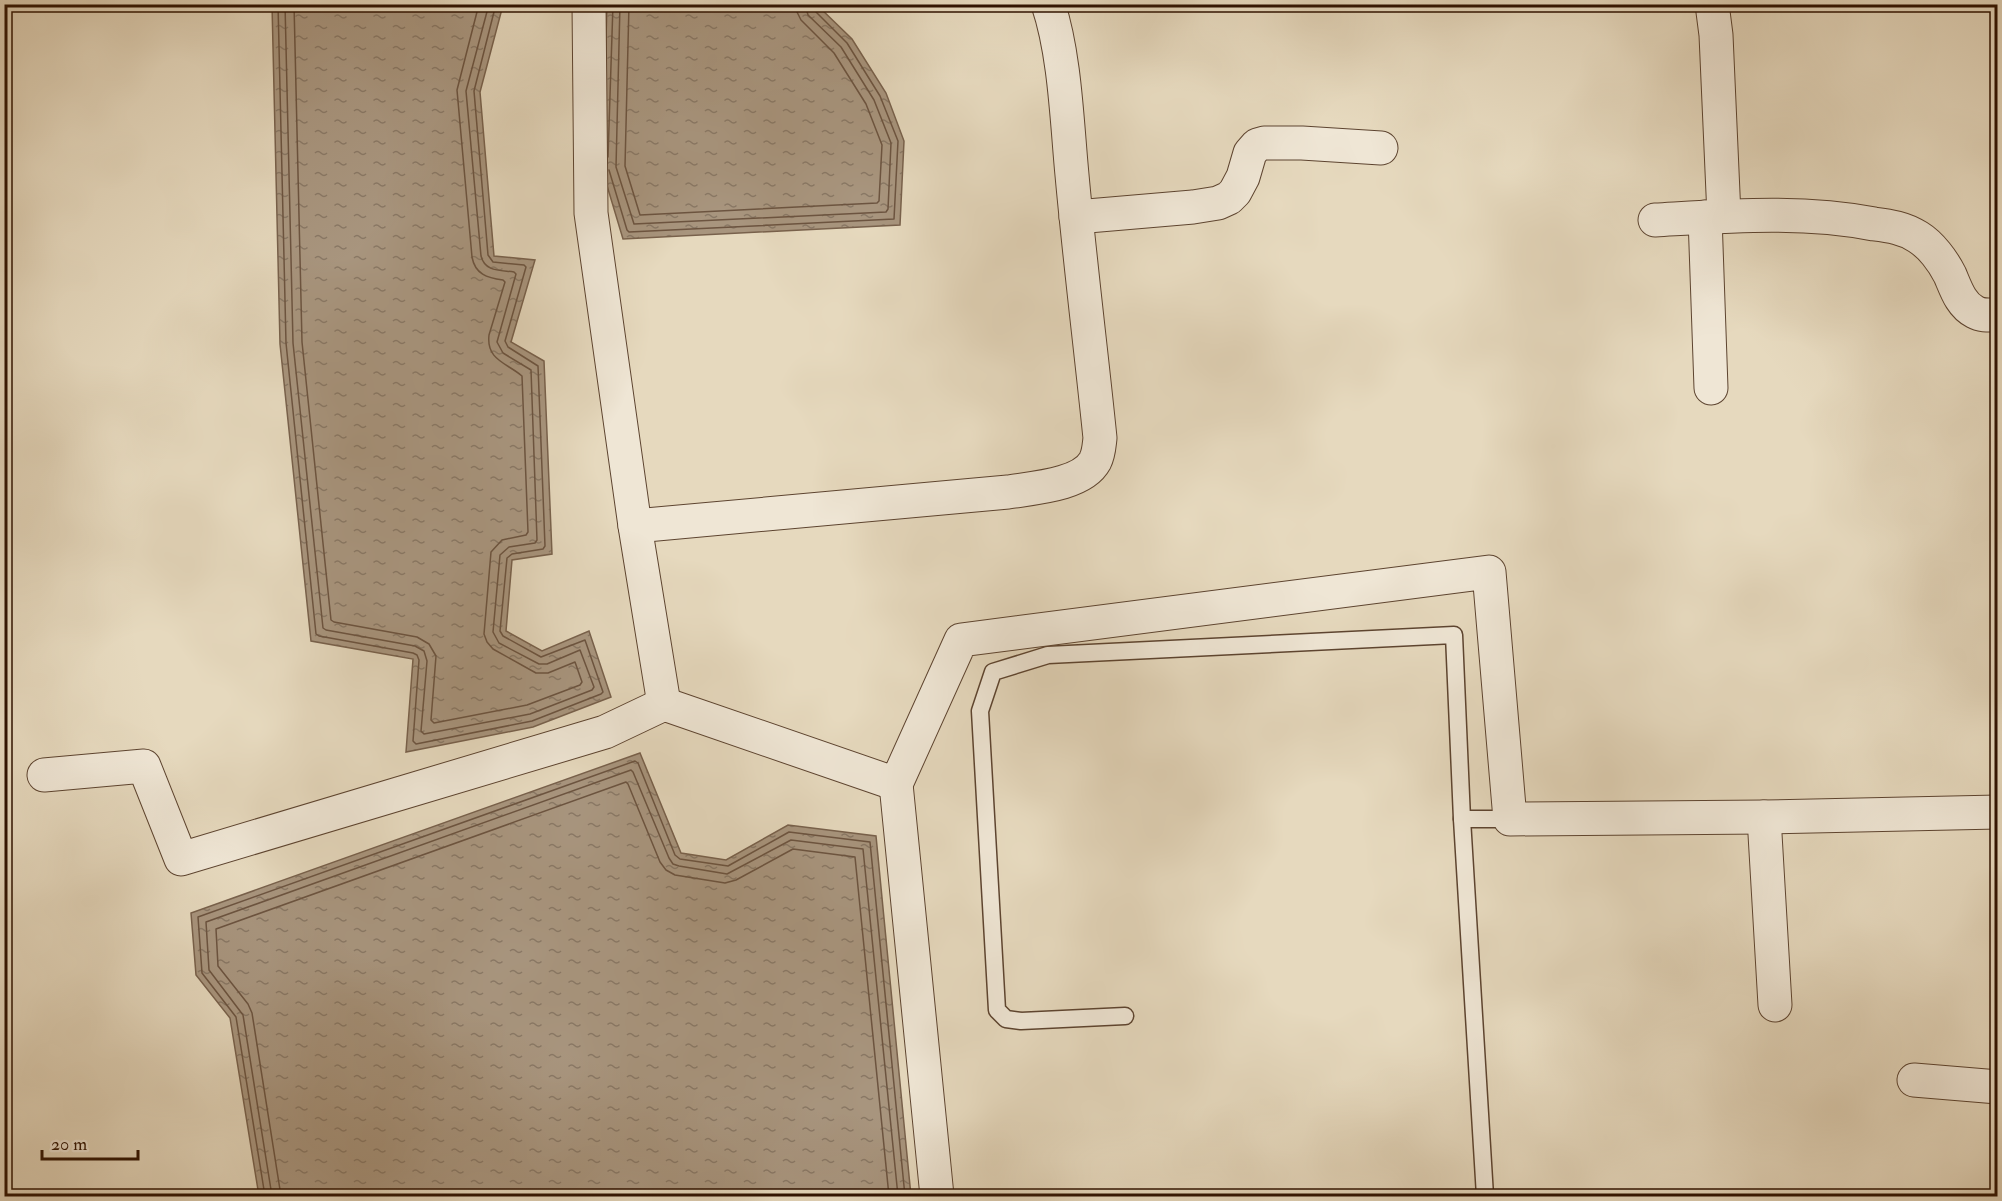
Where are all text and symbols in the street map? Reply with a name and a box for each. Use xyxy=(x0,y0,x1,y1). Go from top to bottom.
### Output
scale bar xyxy=(42,1123,138,1161)
text: 20 m xyxy=(51,1133,87,1156)

